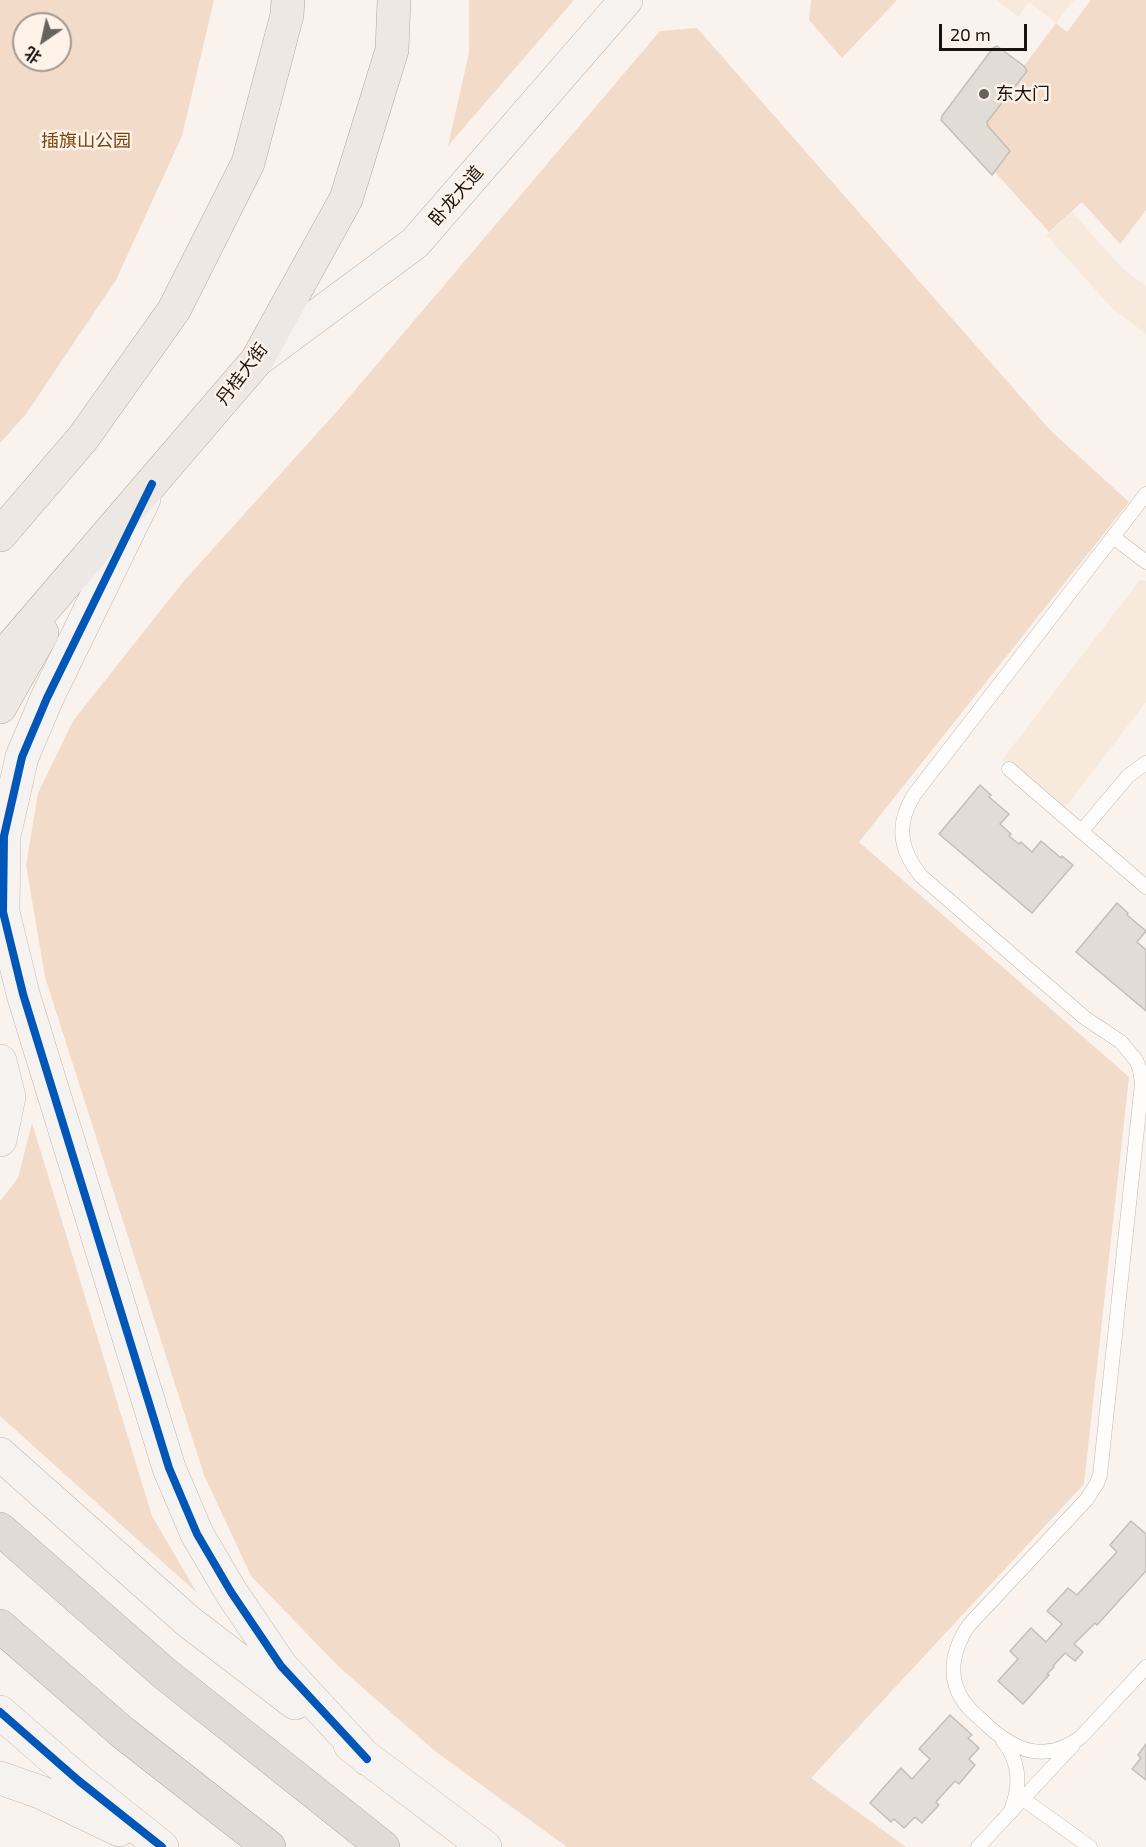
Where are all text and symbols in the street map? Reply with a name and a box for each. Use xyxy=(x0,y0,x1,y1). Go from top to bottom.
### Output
north arrow xyxy=(12,12,72,72)
scale bar xyxy=(942,12,1030,50)
text: 20 m xyxy=(950,23,991,45)
text: 北 xyxy=(21,43,45,68)
place label: 东大门 xyxy=(996,83,1050,105)
marker: 东大门 xyxy=(977,87,991,101)
park label: 插旗山公园 xyxy=(41,130,131,152)
street label: 卧龙大道 xyxy=(424,162,488,230)
street label: 丹桂大街 xyxy=(212,339,272,409)

